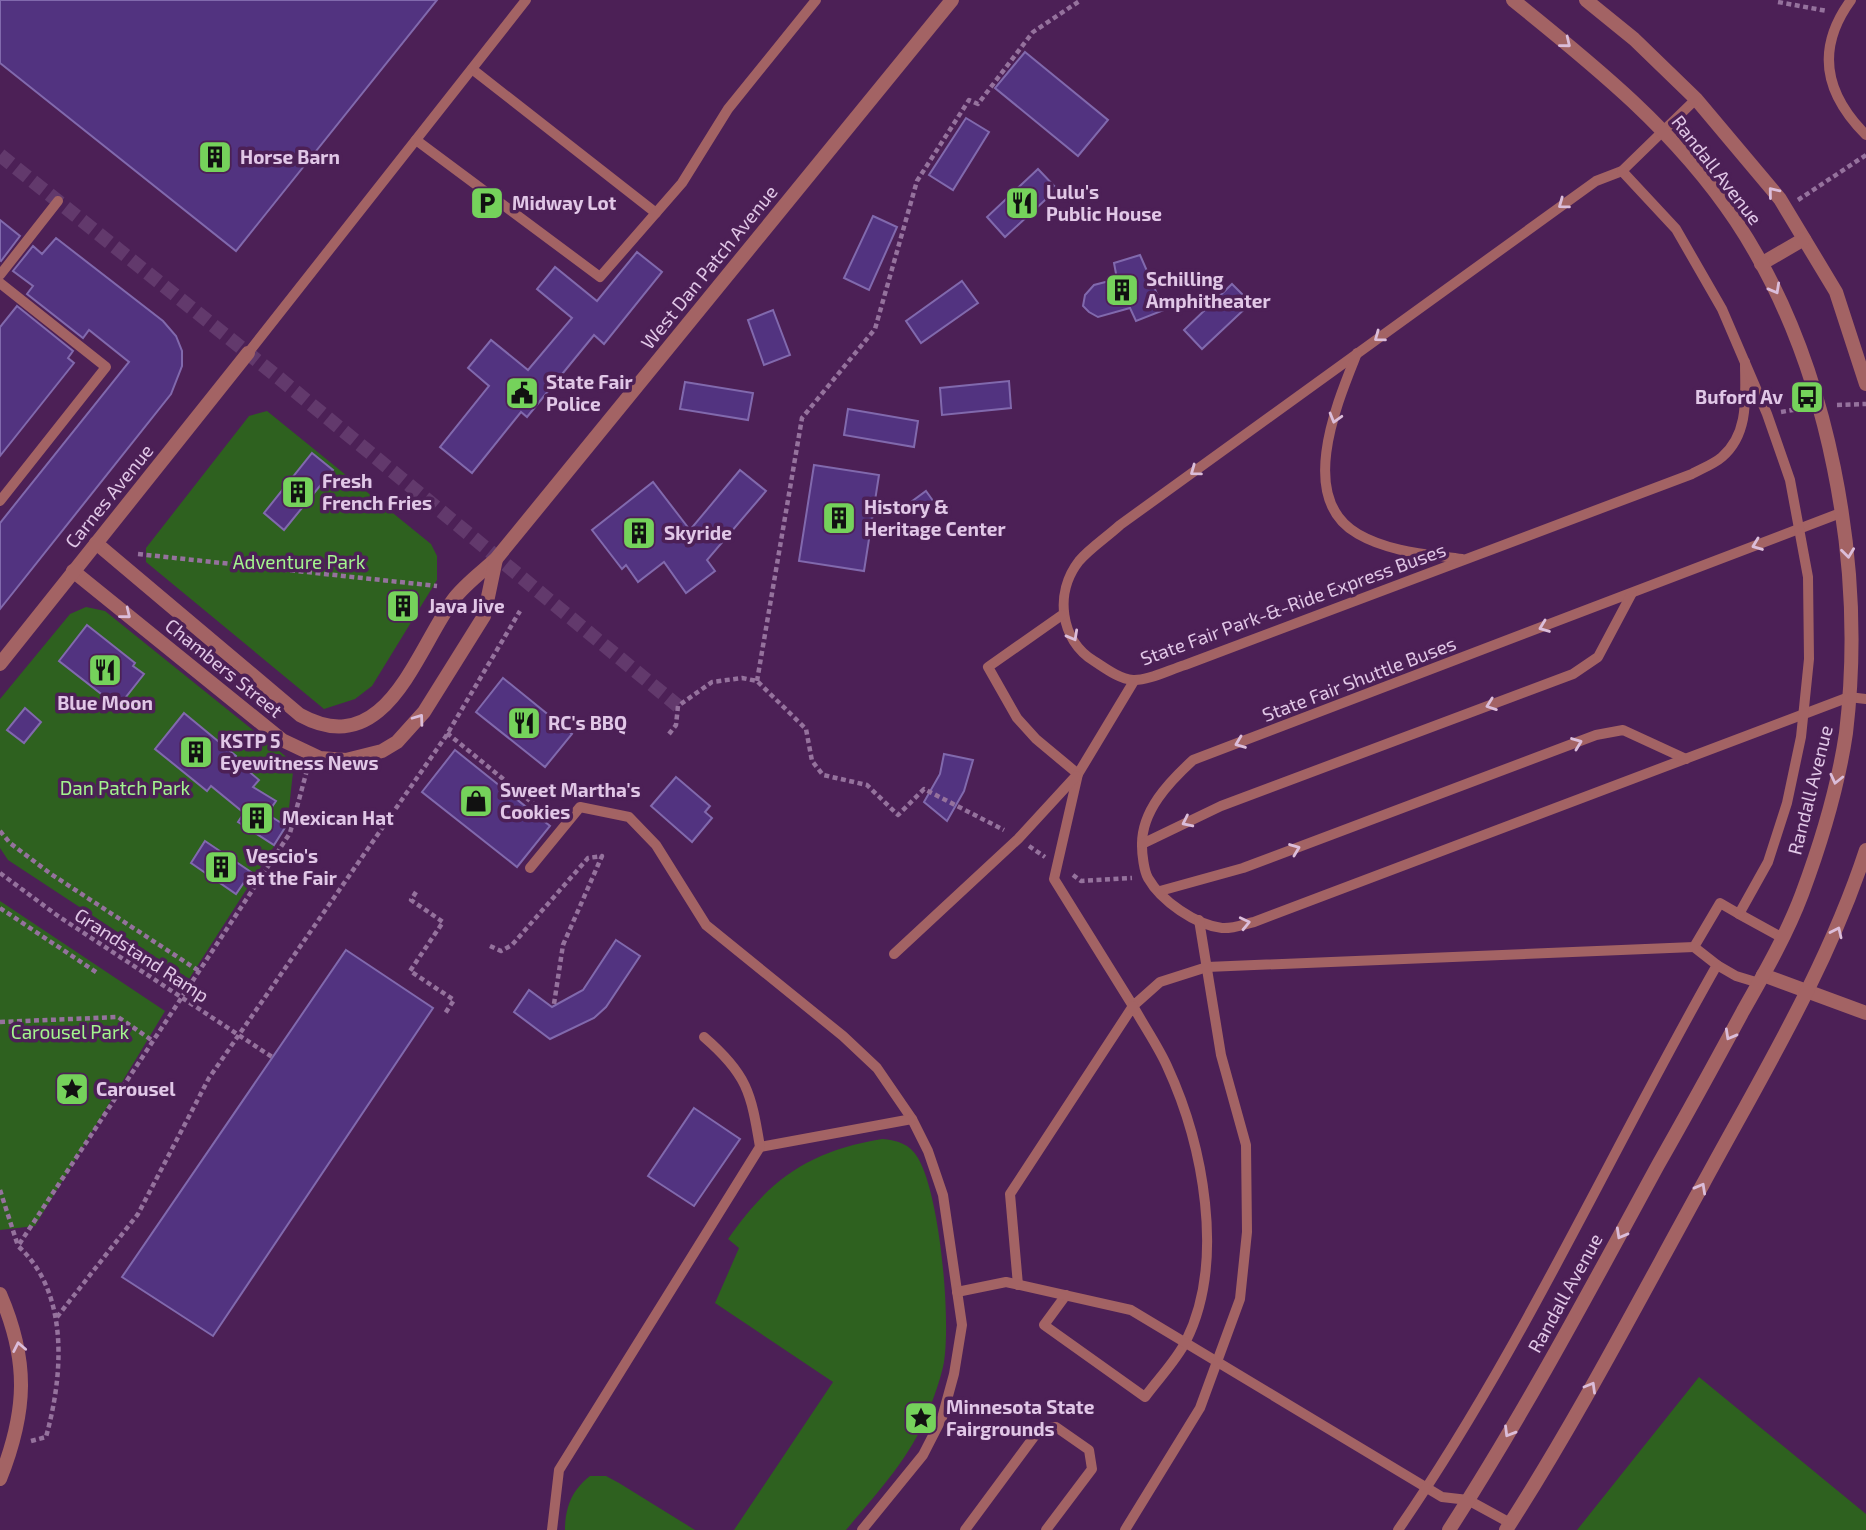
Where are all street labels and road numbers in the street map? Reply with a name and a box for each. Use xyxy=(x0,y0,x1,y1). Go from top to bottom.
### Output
street label: Randall Avenue xyxy=(1667,110,1767,229)
street label: West Dan Patch Avenue xyxy=(636,180,782,353)
street label: Carnes Avenue xyxy=(60,439,158,552)
street label: State Fair Park-&-Ride Express Buses xyxy=(1137,537,1449,670)
street label: Chambers Street xyxy=(161,613,288,722)
street label: State Fair Shuttle Buses xyxy=(1259,631,1459,726)
street label: Randall Avenue xyxy=(1782,723,1837,857)
street label: Grandstand Ramp xyxy=(71,903,214,1006)
street label: Randall Avenue xyxy=(1522,1229,1607,1356)

